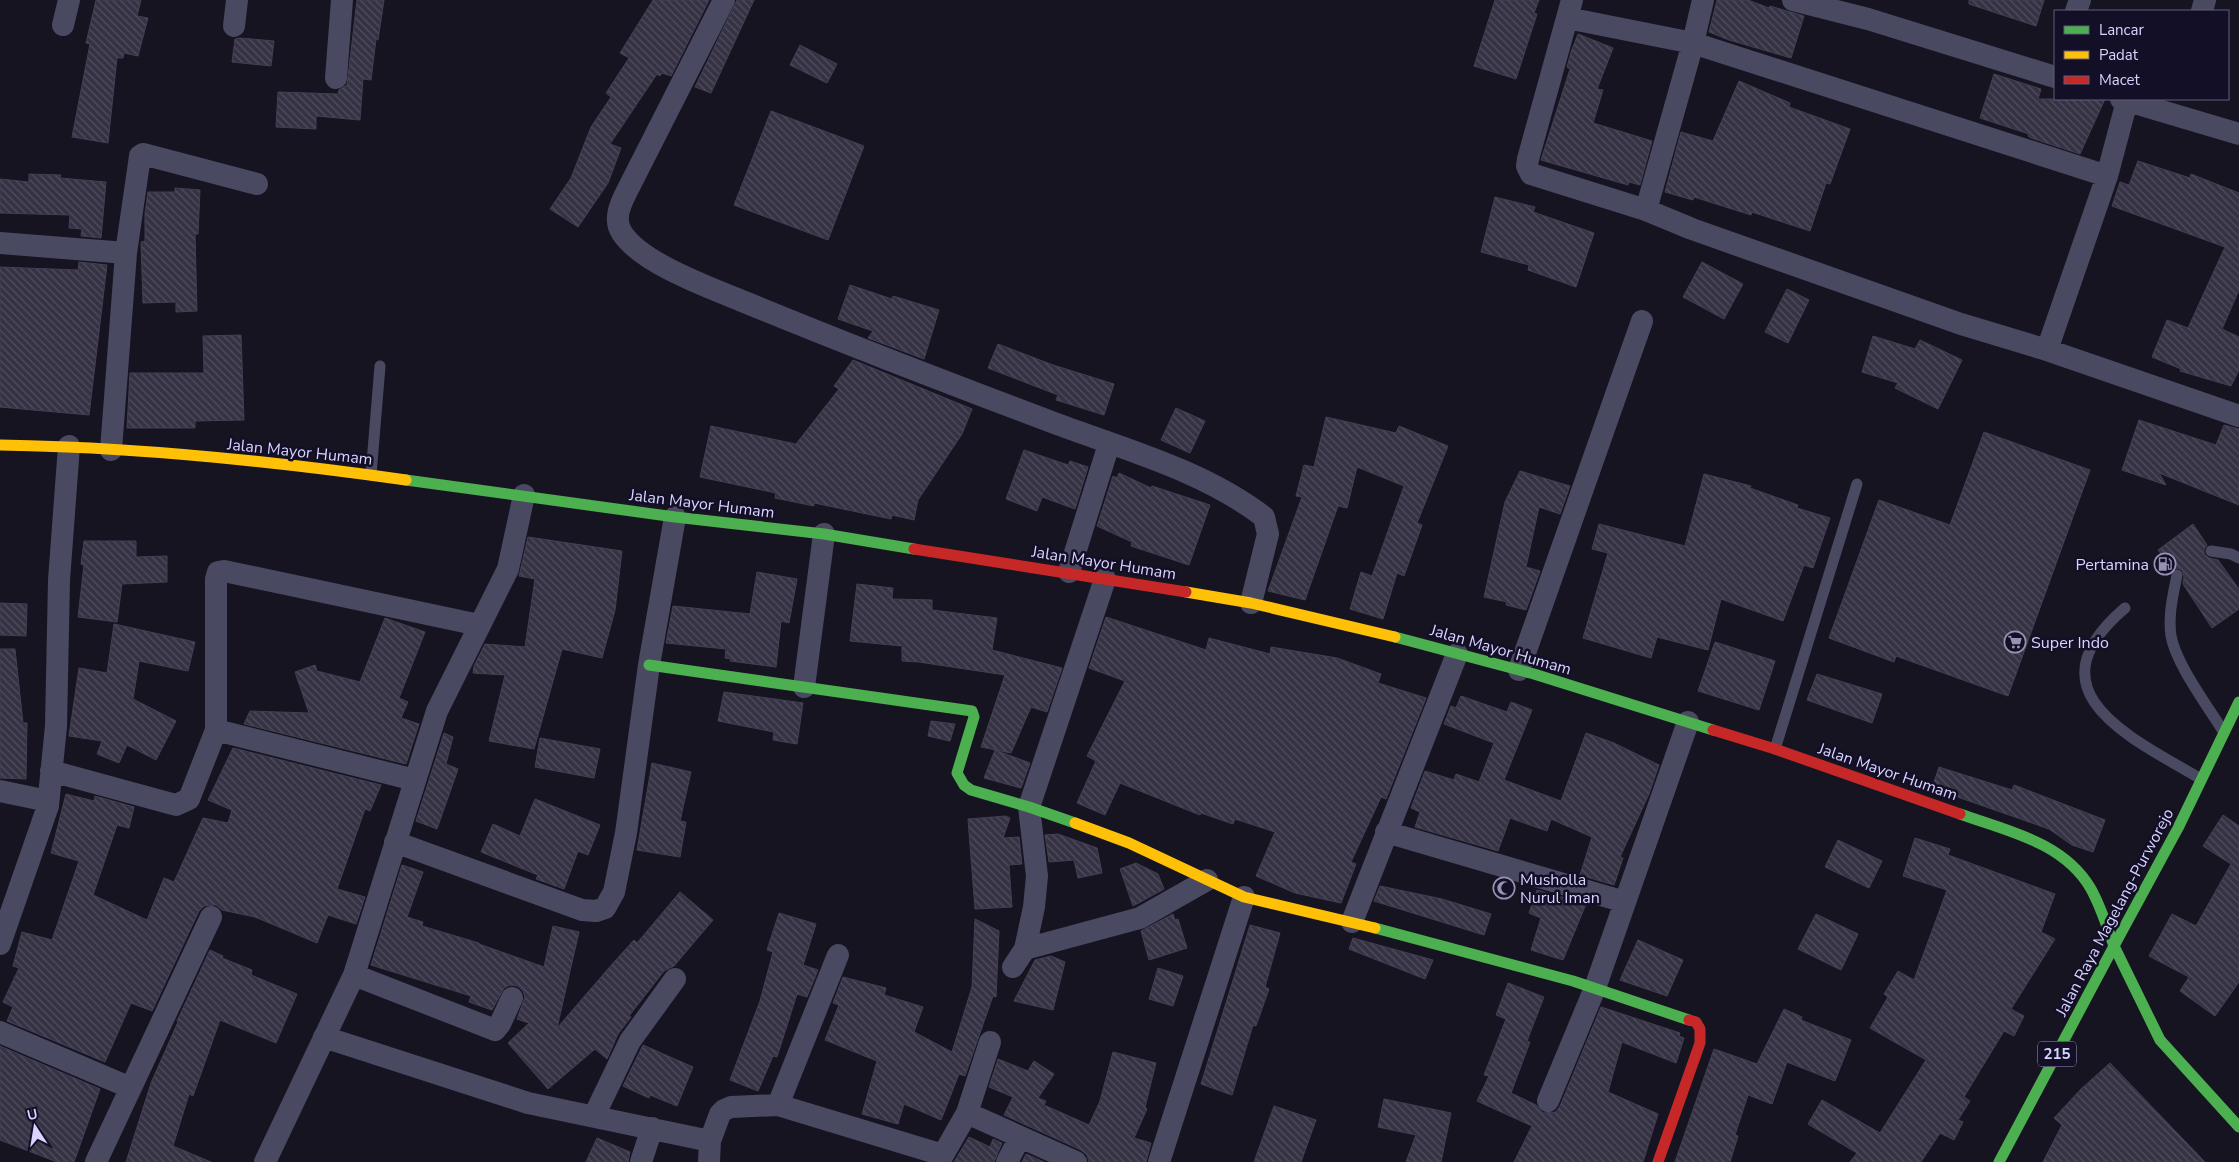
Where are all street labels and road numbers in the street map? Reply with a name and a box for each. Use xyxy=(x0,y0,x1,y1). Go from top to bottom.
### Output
street label: Jalan Mayor Humam xyxy=(225,433,374,471)
street label: Jalan Mayor Humam xyxy=(627,484,776,524)
street label: Jalan Mayor Humam xyxy=(1029,541,1178,585)
street label: Jalan Mayor Humam xyxy=(1427,619,1574,681)
street label: Jalan Mayor Humam xyxy=(1814,737,1960,806)
street label: Jalan Raya Magelang-Purworejo xyxy=(2050,805,2179,1021)
road number: 215 xyxy=(2038,1042,2076,1066)

